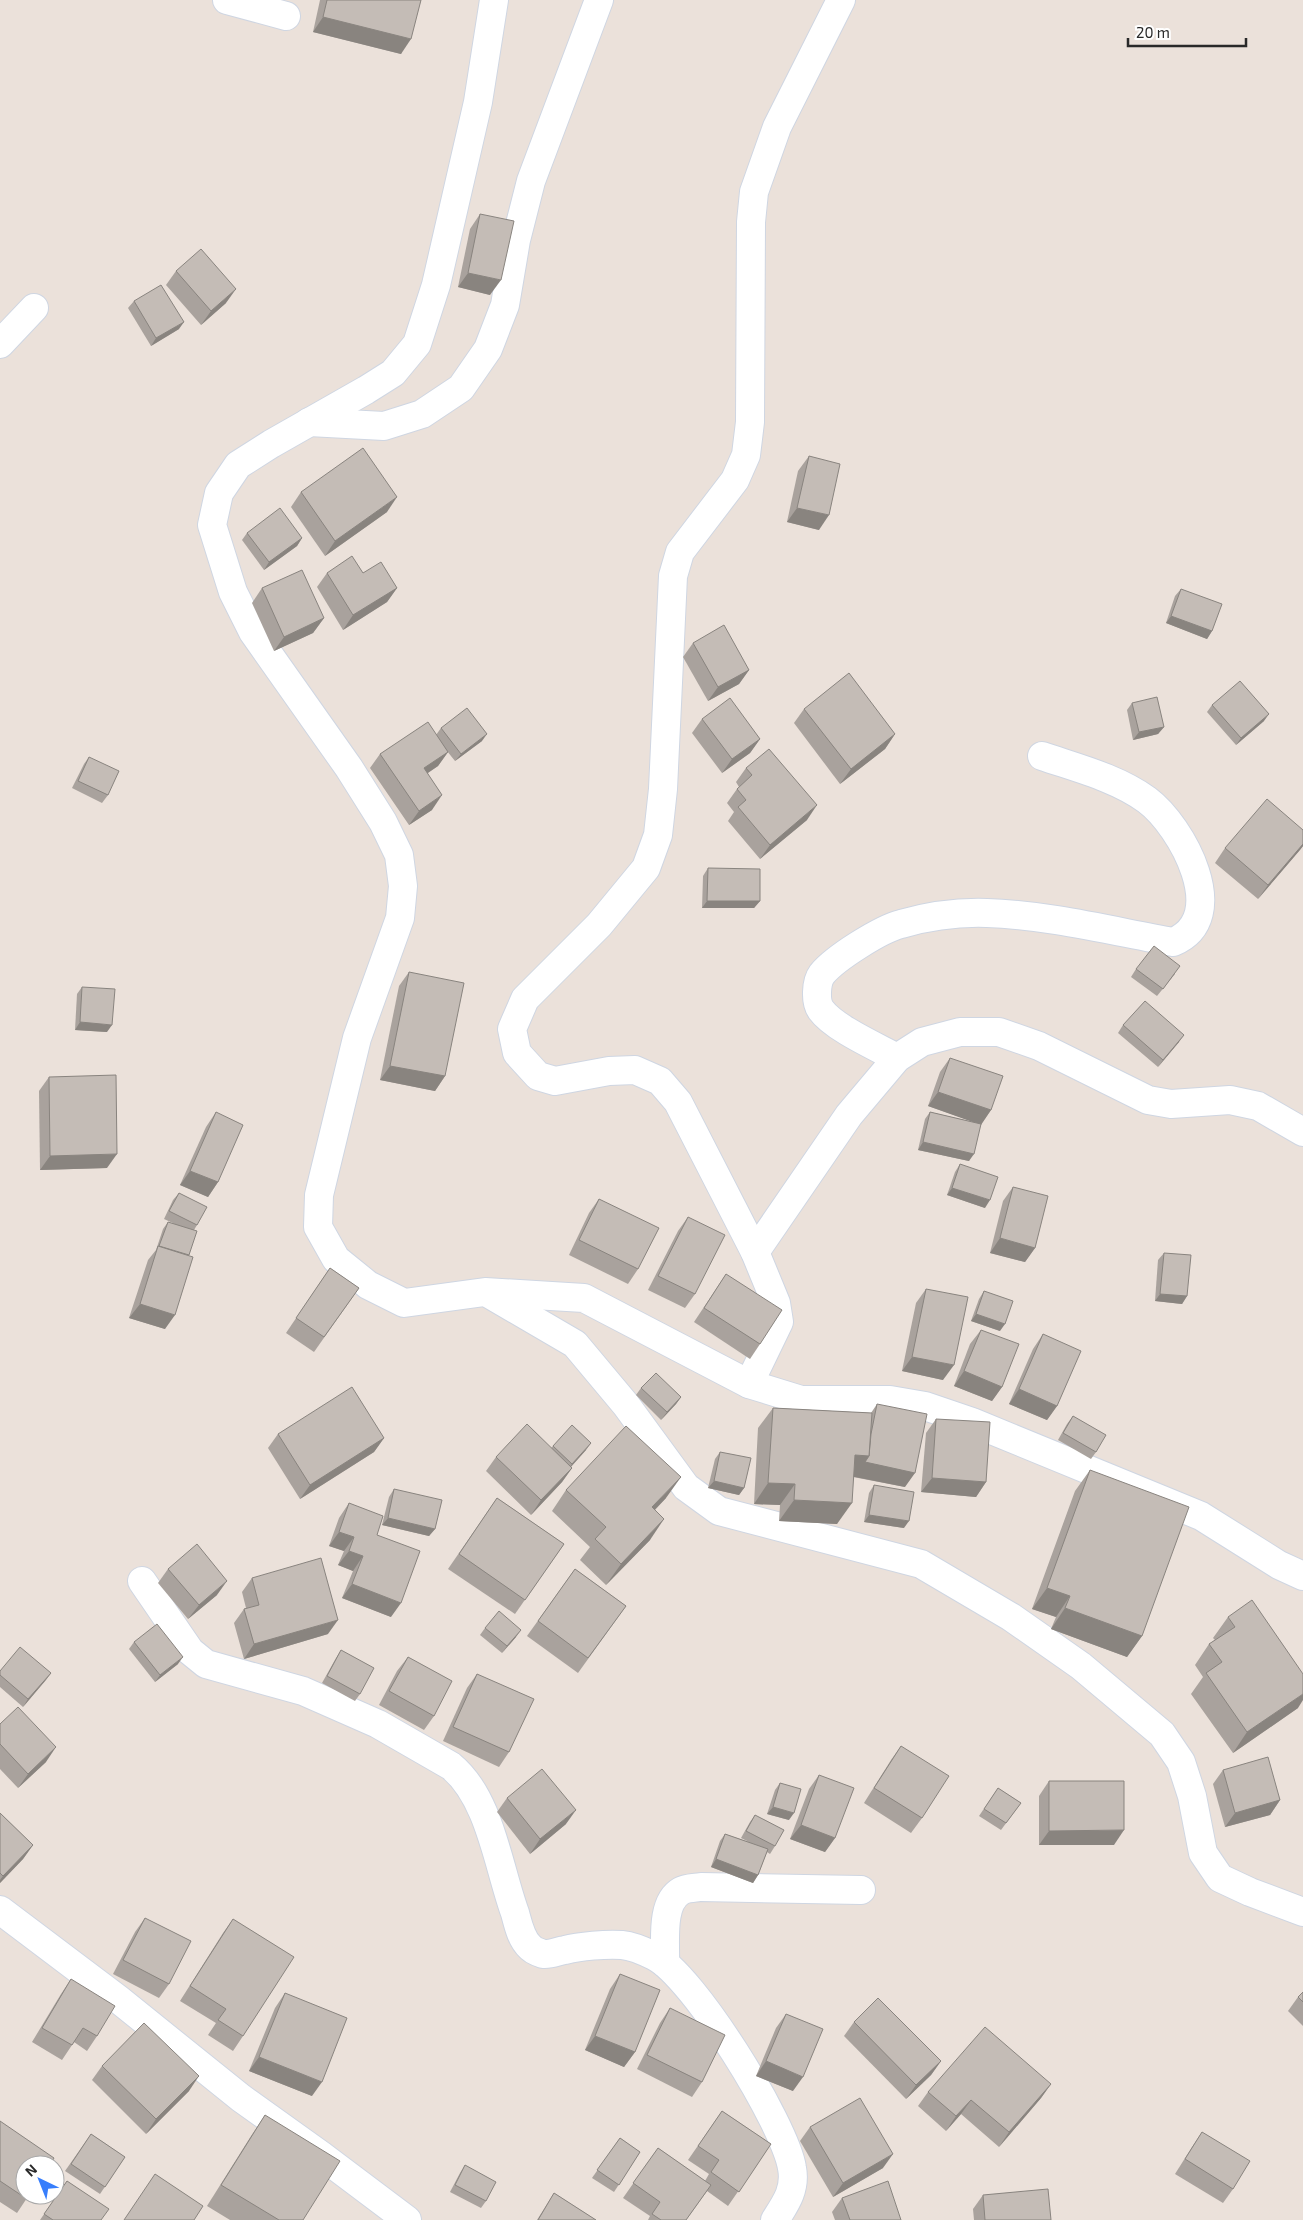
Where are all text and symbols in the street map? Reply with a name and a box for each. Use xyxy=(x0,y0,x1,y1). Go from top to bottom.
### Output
scale bar xyxy=(1128,15,1246,47)
text: 20 m xyxy=(1136,23,1170,41)
north arrow xyxy=(15,2155,65,2205)
text: N xyxy=(21,2160,40,2180)

